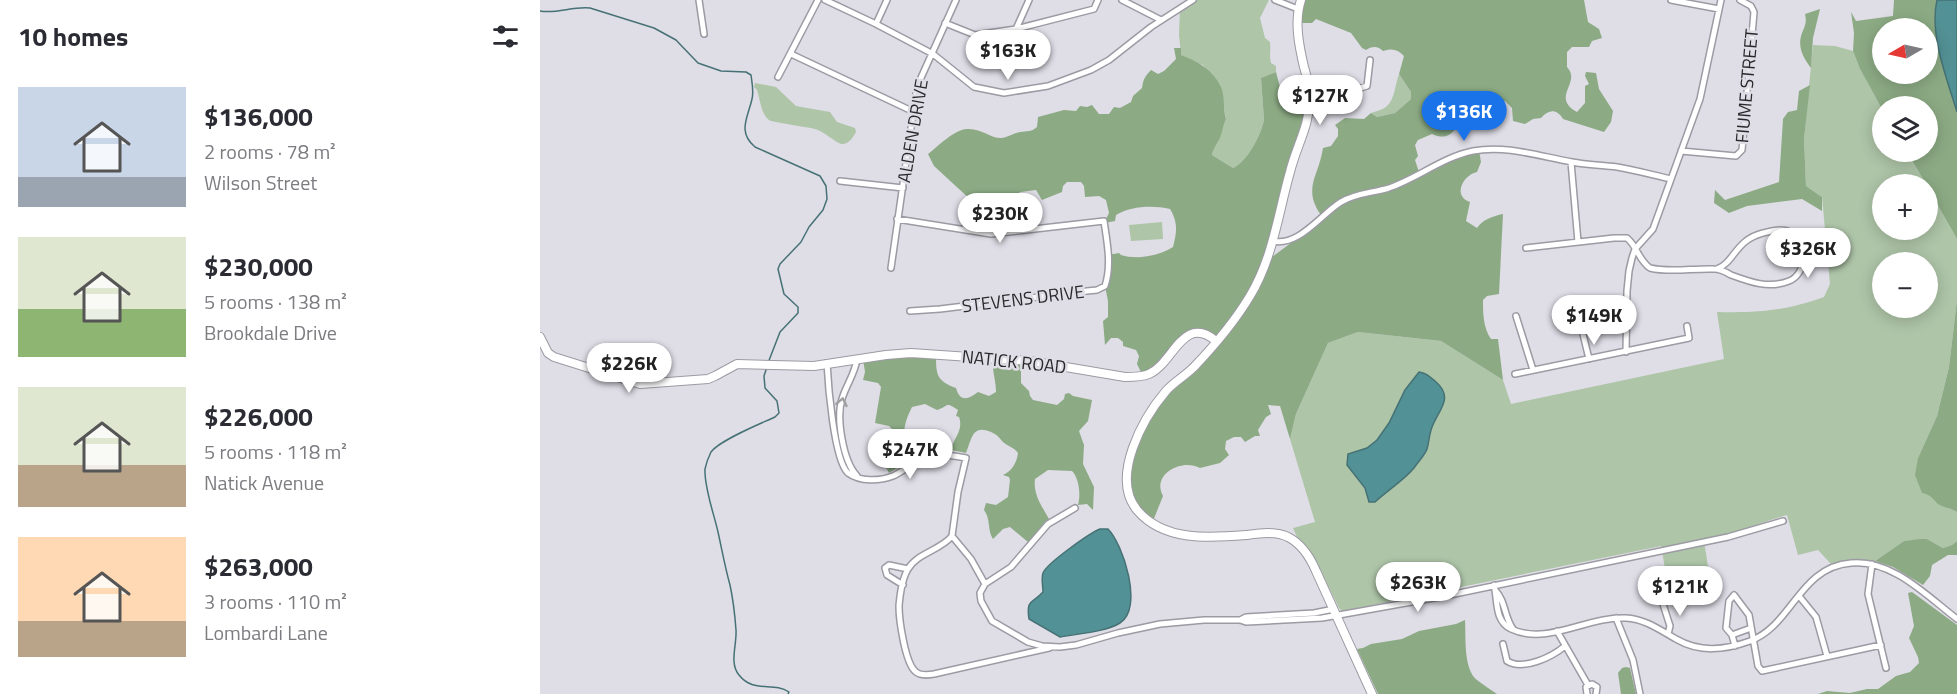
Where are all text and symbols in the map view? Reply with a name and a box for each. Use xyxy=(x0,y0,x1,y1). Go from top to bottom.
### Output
text: 10 homes xyxy=(18,17,128,56)
north arrow xyxy=(1872,18,1938,84)
map controls xyxy=(1872,18,1938,318)
icon: filters xyxy=(489,20,522,53)
street label: FIUME STREET xyxy=(1728,27,1765,144)
pin: $163K xyxy=(966,30,1050,81)
text: $163K xyxy=(980,34,1036,65)
pin: $127K xyxy=(1278,75,1362,126)
street label: ALDEN DRIVE xyxy=(890,77,935,185)
text: $127K xyxy=(1292,79,1348,110)
pin: $136K xyxy=(1422,91,1506,142)
text: $136K xyxy=(1436,95,1492,126)
button: layers xyxy=(1872,96,1938,162)
text: $136,000 xyxy=(204,97,313,136)
icon: home xyxy=(66,111,138,183)
text: 2 rooms · 78 m² xyxy=(204,136,336,167)
text: Wilson Street xyxy=(204,167,317,198)
button: + xyxy=(1872,174,1938,240)
pin: $230K xyxy=(958,193,1042,244)
text: $230K xyxy=(972,197,1028,228)
pin: $326K xyxy=(1766,228,1850,279)
text: $326K xyxy=(1780,232,1836,263)
text: $230,000 xyxy=(204,247,313,286)
button: − xyxy=(1872,252,1938,318)
icon: home xyxy=(66,261,138,333)
street label: STEVENS DRIVE xyxy=(960,278,1086,319)
text: 5 rooms · 138 m² xyxy=(204,286,347,317)
pin: $149K xyxy=(1552,295,1636,346)
text: $149K xyxy=(1566,299,1622,330)
text: Brookdale Drive xyxy=(204,317,337,348)
pin: $226K xyxy=(587,343,671,394)
street label: NATICK ROAD xyxy=(960,343,1068,380)
text: $226K xyxy=(601,347,657,378)
text: $226,000 xyxy=(204,397,313,436)
one-way arrow xyxy=(835,397,848,407)
icon: home xyxy=(66,411,138,483)
pin: $247K xyxy=(868,429,952,480)
text: $247K xyxy=(882,433,938,464)
text: 5 rooms · 118 m² xyxy=(204,436,347,467)
text: Natick Avenue xyxy=(204,467,324,498)
text: $263,000 xyxy=(204,547,313,586)
icon: home xyxy=(66,561,138,633)
pin: $263K xyxy=(1376,562,1460,613)
text: $263K xyxy=(1390,566,1446,597)
pin: $121K xyxy=(1638,566,1722,617)
text: $121K xyxy=(1652,570,1708,601)
text: 3 rooms · 110 m² xyxy=(204,586,347,617)
text: Lombardi Lane xyxy=(204,617,328,648)

